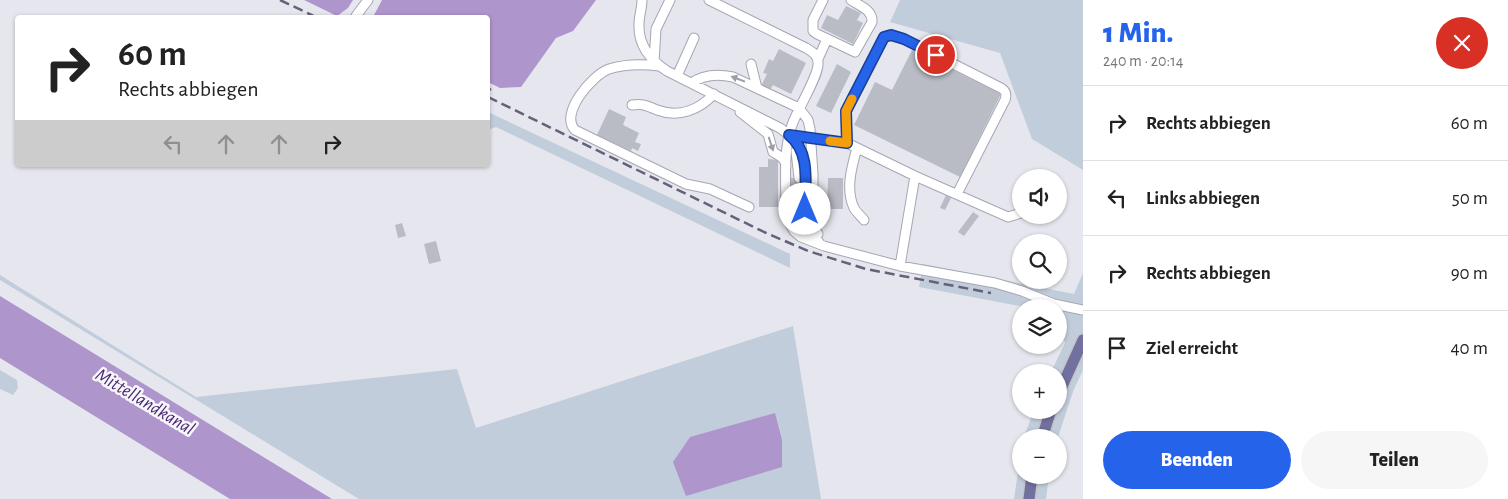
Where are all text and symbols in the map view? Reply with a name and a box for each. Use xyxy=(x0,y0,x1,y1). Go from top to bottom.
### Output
button: close xyxy=(1436,17,1488,69)
text: 1 Min. xyxy=(1103,18,1173,48)
pin xyxy=(915,34,957,76)
icon: right xyxy=(35,35,100,100)
text: 60 m xyxy=(118,37,187,72)
icon: arrive xyxy=(922,41,950,69)
text: 240 m · 20:14 xyxy=(1103,53,1183,69)
one-way arrow xyxy=(731,75,745,83)
text: Rechts abbiegen xyxy=(118,78,259,100)
icon: right xyxy=(1103,109,1131,137)
text: Rechts abbiegen xyxy=(1146,114,1271,133)
text: 60 m xyxy=(1451,114,1488,133)
icon: left xyxy=(159,130,187,158)
icon: ahead xyxy=(212,130,240,158)
icon: ahead xyxy=(265,130,293,158)
icon: right xyxy=(318,130,346,158)
one-way arrow xyxy=(768,136,775,151)
map controls xyxy=(1012,169,1067,484)
button: sound xyxy=(1012,169,1067,224)
position arrow xyxy=(778,182,830,234)
icon: left xyxy=(1103,184,1131,212)
text: Links abbiegen xyxy=(1146,189,1260,208)
text: 50 m xyxy=(1452,189,1488,208)
button: search xyxy=(1012,234,1067,289)
icon: right xyxy=(1103,259,1131,287)
text: Rechts abbiegen xyxy=(1146,264,1271,283)
text: 90 m xyxy=(1451,264,1488,283)
button: layers xyxy=(1012,299,1067,354)
icon: arrive xyxy=(1103,334,1131,362)
text: Ziel erreicht xyxy=(1146,339,1238,358)
text: 40 m xyxy=(1450,339,1488,358)
button: + xyxy=(1012,364,1067,419)
water label: Mittellandkanal xyxy=(92,365,198,439)
button: − xyxy=(1012,429,1067,484)
button: Beenden xyxy=(1103,431,1291,489)
button: Teilen xyxy=(1301,431,1488,489)

